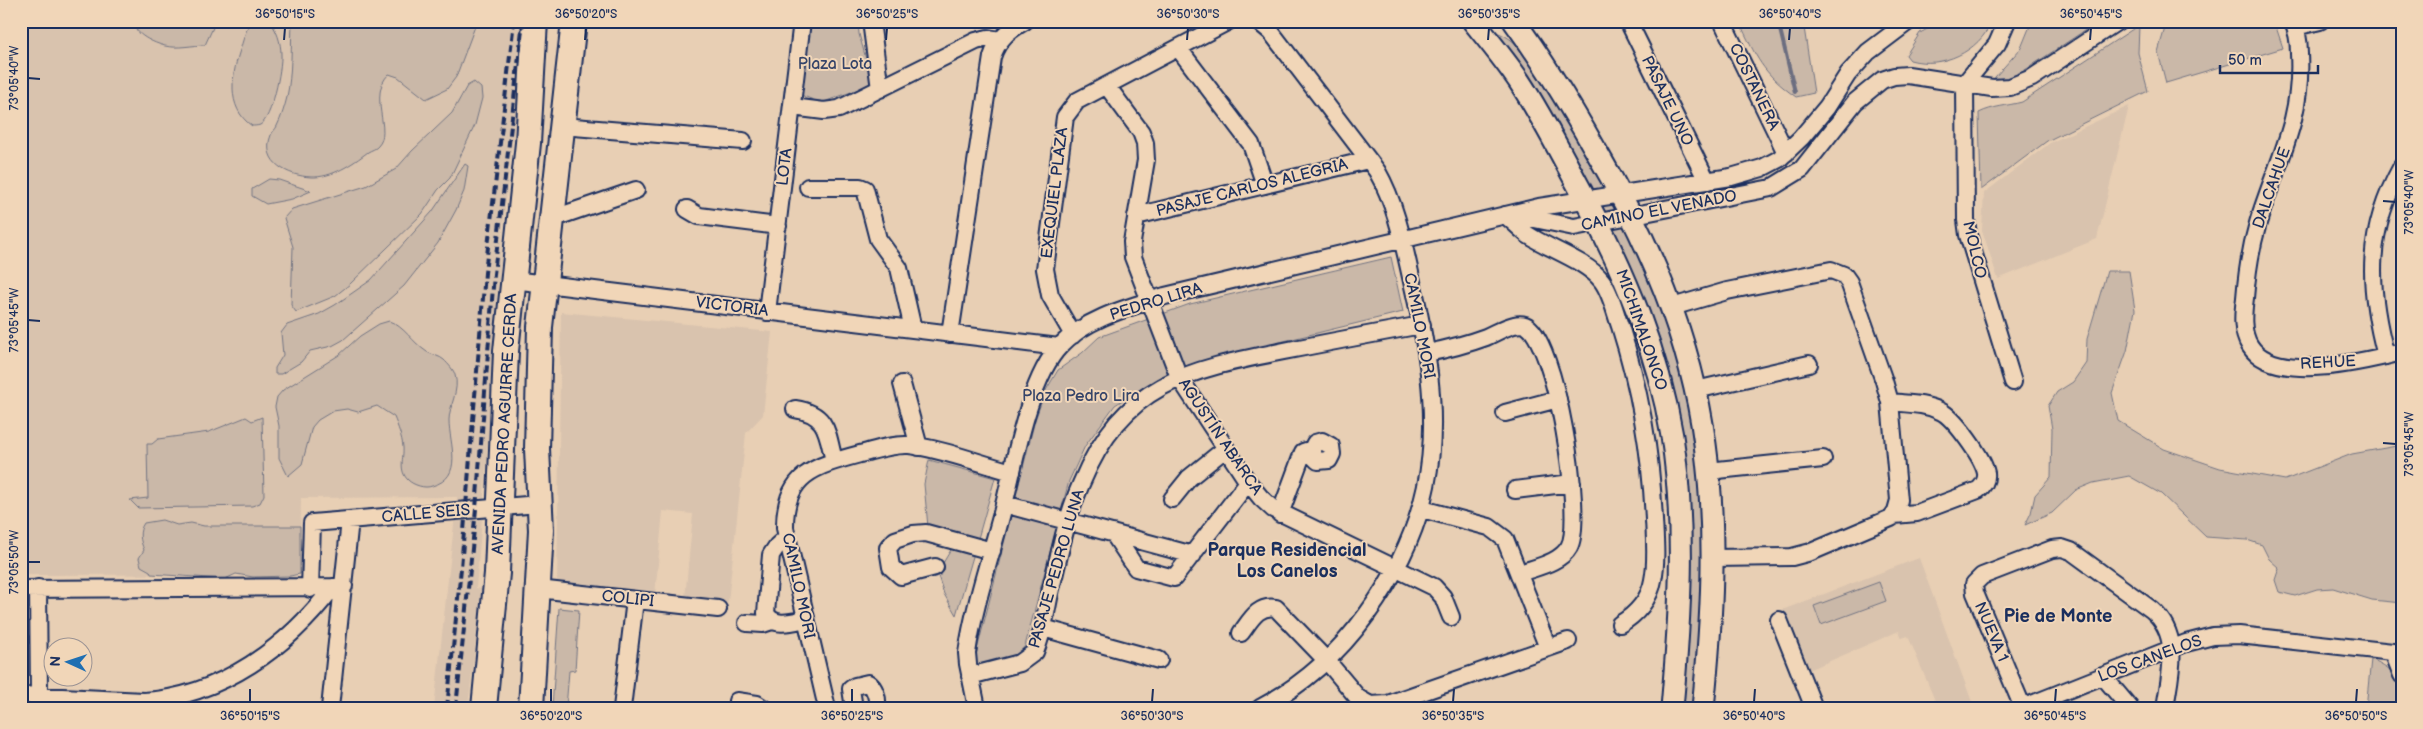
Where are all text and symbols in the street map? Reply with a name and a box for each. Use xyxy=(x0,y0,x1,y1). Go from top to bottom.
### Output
text: 36°50'15"S xyxy=(255,7,315,22)
text: 36°50'20"S xyxy=(555,7,617,22)
text: 36°50'25"S xyxy=(856,7,918,22)
text: 36°50'30"S xyxy=(1157,7,1219,22)
text: 36°50'35"S xyxy=(1458,7,1520,22)
text: 36°50'40"S xyxy=(1759,7,1821,22)
text: 36°50'45"S xyxy=(2060,7,2122,22)
street label: COSTANERA xyxy=(1725,40,1783,134)
scale bar xyxy=(2220,42,2318,74)
text: 73°05'40"W xyxy=(7,45,22,110)
text: 50 m xyxy=(2228,51,2262,70)
street label: PASAJE UNO xyxy=(1637,53,1697,149)
park label: Plaza Lota xyxy=(798,55,872,74)
street label: EXEQUIEL PLAZA xyxy=(1038,126,1072,260)
street label: DALCAHUE xyxy=(2249,145,2295,231)
street label: LOTA xyxy=(773,147,797,187)
street label: PASAJE CARLOS ALEGRIA xyxy=(1154,155,1350,221)
text: 73°05'40"W xyxy=(2402,169,2417,234)
street label: CAMINO EL VENADO xyxy=(1580,187,1738,235)
street label: MOLCO xyxy=(1958,219,1990,281)
street label: MICHIMALONCO xyxy=(1611,267,1671,393)
street label: CAMILO MORI xyxy=(1399,271,1439,381)
street label: PEDRO LIRA xyxy=(1108,279,1205,325)
text: 73°05'45"W xyxy=(7,288,22,352)
street label: AVENIDA PEDRO AGUIRRE CERDA xyxy=(489,293,521,555)
street label: VICTORIA xyxy=(695,293,770,321)
street label: REHUE xyxy=(2300,352,2356,374)
street label: AGUSTÍN ABARCA xyxy=(1174,374,1268,499)
park label: Plaza Pedro Lira xyxy=(1022,387,1140,406)
text: 73°05'45"W xyxy=(2402,412,2417,476)
street label: PASAJE PEDRO LUNA xyxy=(1025,487,1089,651)
street label: CALLE SEIS xyxy=(381,501,471,527)
text: 73°05'50"W xyxy=(7,530,22,594)
street label: CAMILO MORI xyxy=(778,531,818,641)
district label: Parque Residencial Los Canelos xyxy=(1207,540,1367,582)
street label: COLIPI xyxy=(601,587,655,611)
street label: NUEVA 1 xyxy=(1970,599,2012,665)
district label: Pie de Monte xyxy=(2004,606,2112,627)
street label: LOS CANELOS xyxy=(2095,631,2205,687)
north arrow xyxy=(42,636,92,686)
text: N xyxy=(47,656,64,667)
text: 36°50'15"S xyxy=(220,709,280,724)
text: 36°50'20"S xyxy=(520,709,582,724)
text: 36°50'25"S xyxy=(821,709,883,724)
text: 36°50'30"S xyxy=(1121,709,1183,724)
text: 36°50'35"S xyxy=(1422,709,1484,724)
text: 36°50'40"S xyxy=(1723,709,1785,724)
text: 36°50'45"S xyxy=(2024,709,2086,724)
text: 36°50'50"S xyxy=(2325,709,2387,724)

